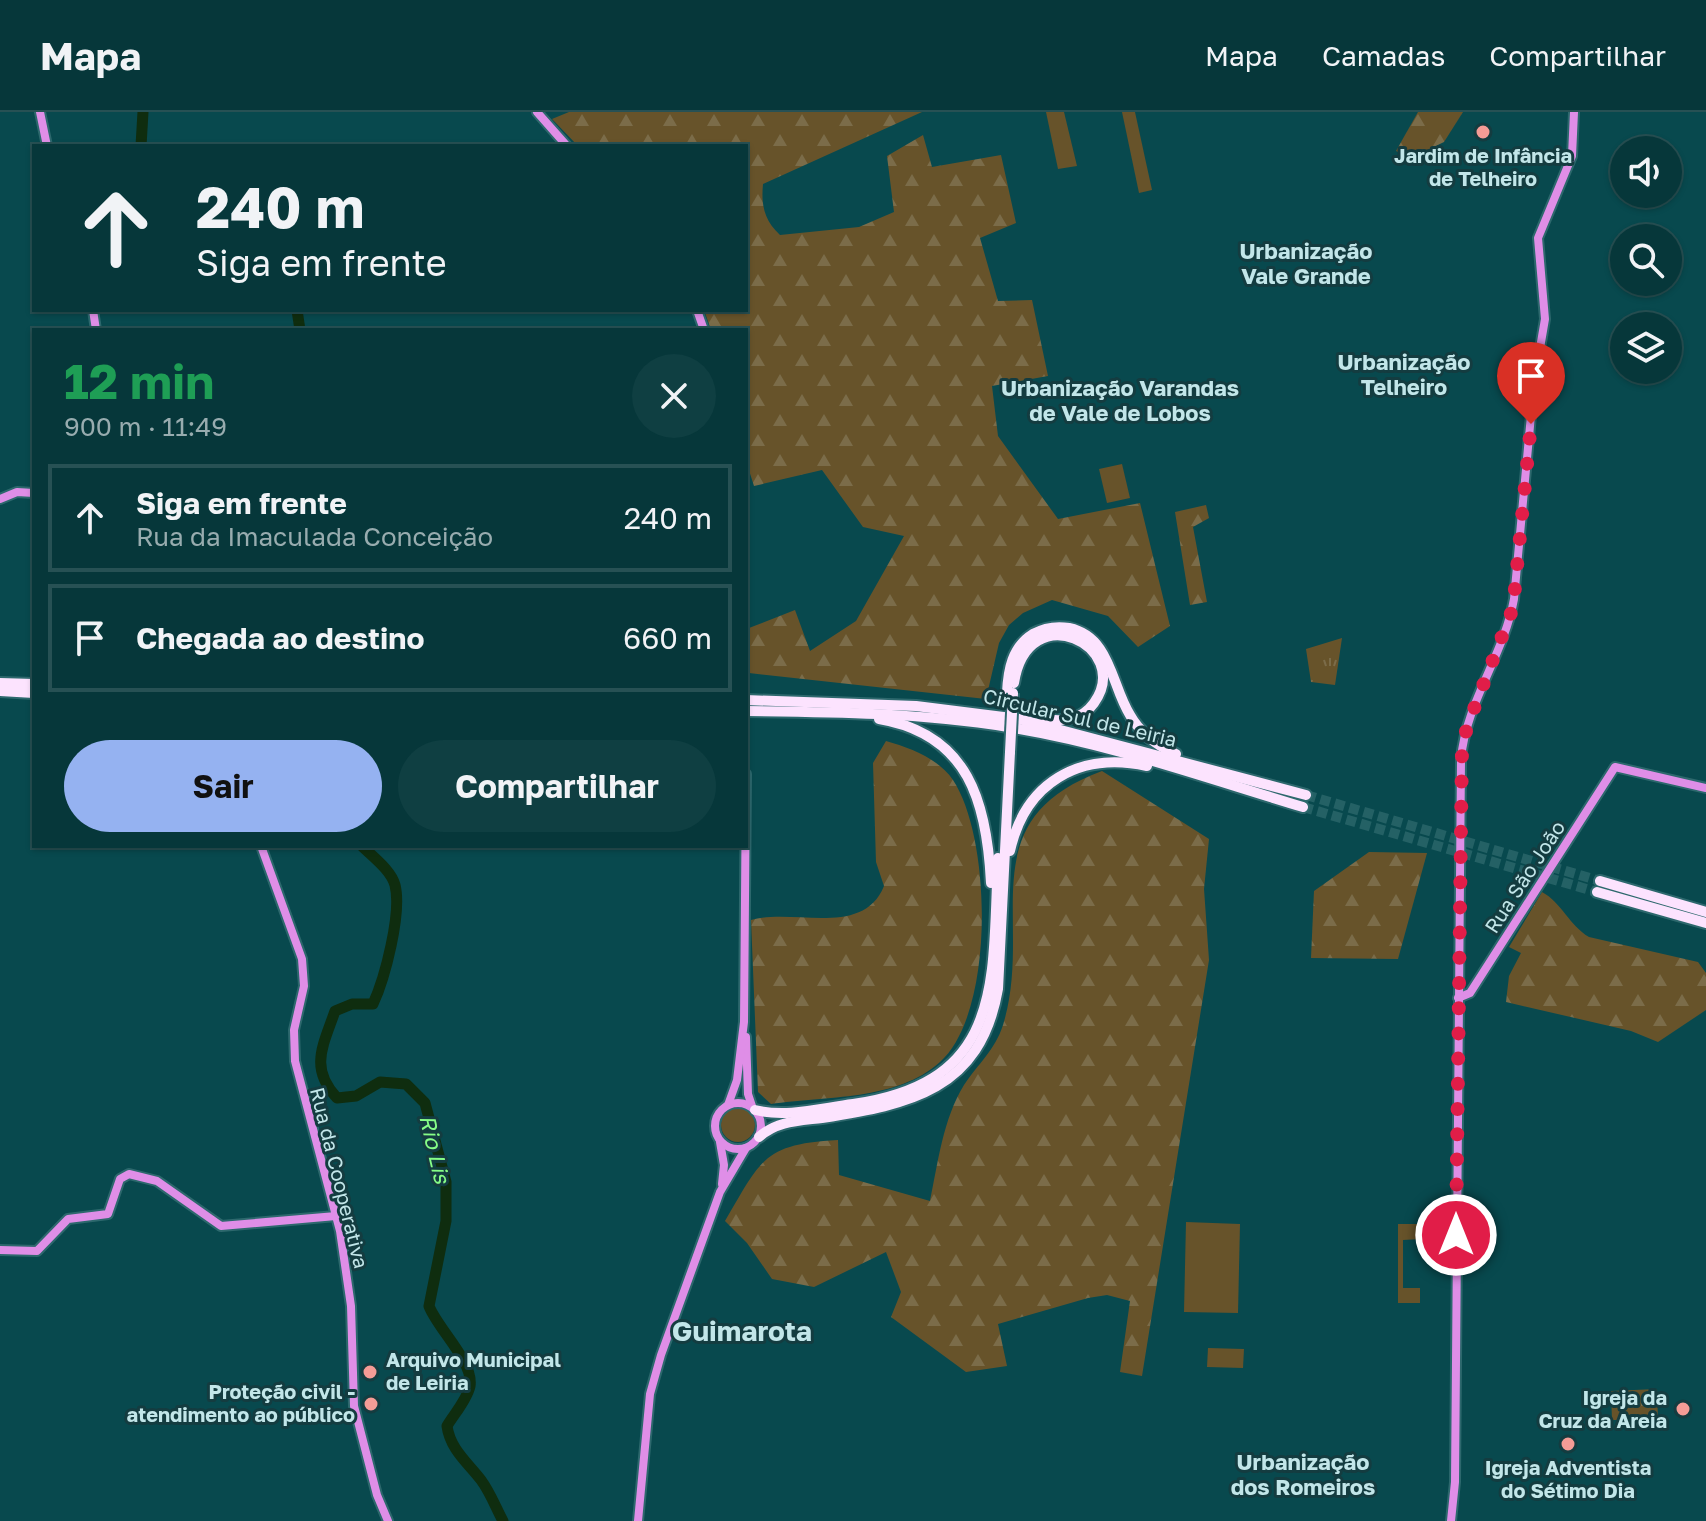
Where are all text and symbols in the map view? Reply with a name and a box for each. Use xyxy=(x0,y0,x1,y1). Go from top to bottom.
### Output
text: Mapa xyxy=(40,33,141,78)
text: Mapa xyxy=(1205,39,1278,72)
text: Camadas xyxy=(1322,39,1445,72)
text: Compartilhar xyxy=(1489,39,1666,72)
marker: Jardim de Infância de Telheiro xyxy=(1474,123,1492,141)
map controls xyxy=(1610,136,1682,384)
button: sound xyxy=(1610,136,1682,208)
place label: Jardim de Infância de Telheiro xyxy=(1394,143,1572,190)
text: 240 m xyxy=(196,173,365,240)
icon: ahead xyxy=(64,176,168,280)
button: search xyxy=(1610,224,1682,296)
district label: Urbanização Vale Grande xyxy=(1240,237,1372,289)
text: Siga em frente xyxy=(196,241,447,284)
button: layers xyxy=(1610,312,1682,384)
pin xyxy=(1497,342,1565,424)
district label: Urbanização Telheiro xyxy=(1338,348,1470,400)
text: 12 min xyxy=(64,352,214,410)
button: close xyxy=(632,354,716,438)
icon: arrive xyxy=(1509,354,1553,398)
district label: Urbanização Varandas de Vale de Lobos xyxy=(1001,374,1239,426)
text: 900 m · 11:49 xyxy=(64,411,227,442)
text: Siga em frente xyxy=(136,485,347,521)
icon: ahead xyxy=(68,496,112,540)
text: 240 m xyxy=(624,500,712,536)
text: Rua da Imaculada Conceição xyxy=(136,521,493,552)
icon: arrive xyxy=(68,616,112,660)
text: Chegada ao destino xyxy=(136,620,424,656)
text: 660 m xyxy=(623,620,712,656)
street label: Circular Sul de Leiria xyxy=(981,683,1179,751)
button: Sair xyxy=(64,740,382,832)
button: Compartilhar xyxy=(398,740,716,832)
street label: Rua São João xyxy=(1479,816,1569,937)
street label: Rua da Cooperativa xyxy=(306,1085,374,1271)
water label: Rio Lis xyxy=(414,1112,457,1187)
position arrow xyxy=(1414,1193,1498,1277)
district label: Guimarota xyxy=(672,1314,812,1347)
place label: Arquivo Municipal de Leiria xyxy=(386,1347,561,1394)
marker: Arquivo Municipal de Leiria xyxy=(361,1363,379,1381)
place label: Proteção civil - atendimento ao público xyxy=(127,1379,355,1426)
place label: Igreja da Cruz da Areia xyxy=(1538,1385,1667,1432)
marker: Proteção civil - atendimento ao público xyxy=(362,1395,380,1413)
marker: Igreja da Cruz da Areia xyxy=(1674,1400,1692,1418)
marker: Igreja Adventista do Sétimo Dia xyxy=(1559,1435,1577,1453)
district label: Urbanização dos Romeiros xyxy=(1231,1448,1375,1500)
place label: Igreja Adventista do Sétimo Dia xyxy=(1485,1455,1651,1502)

